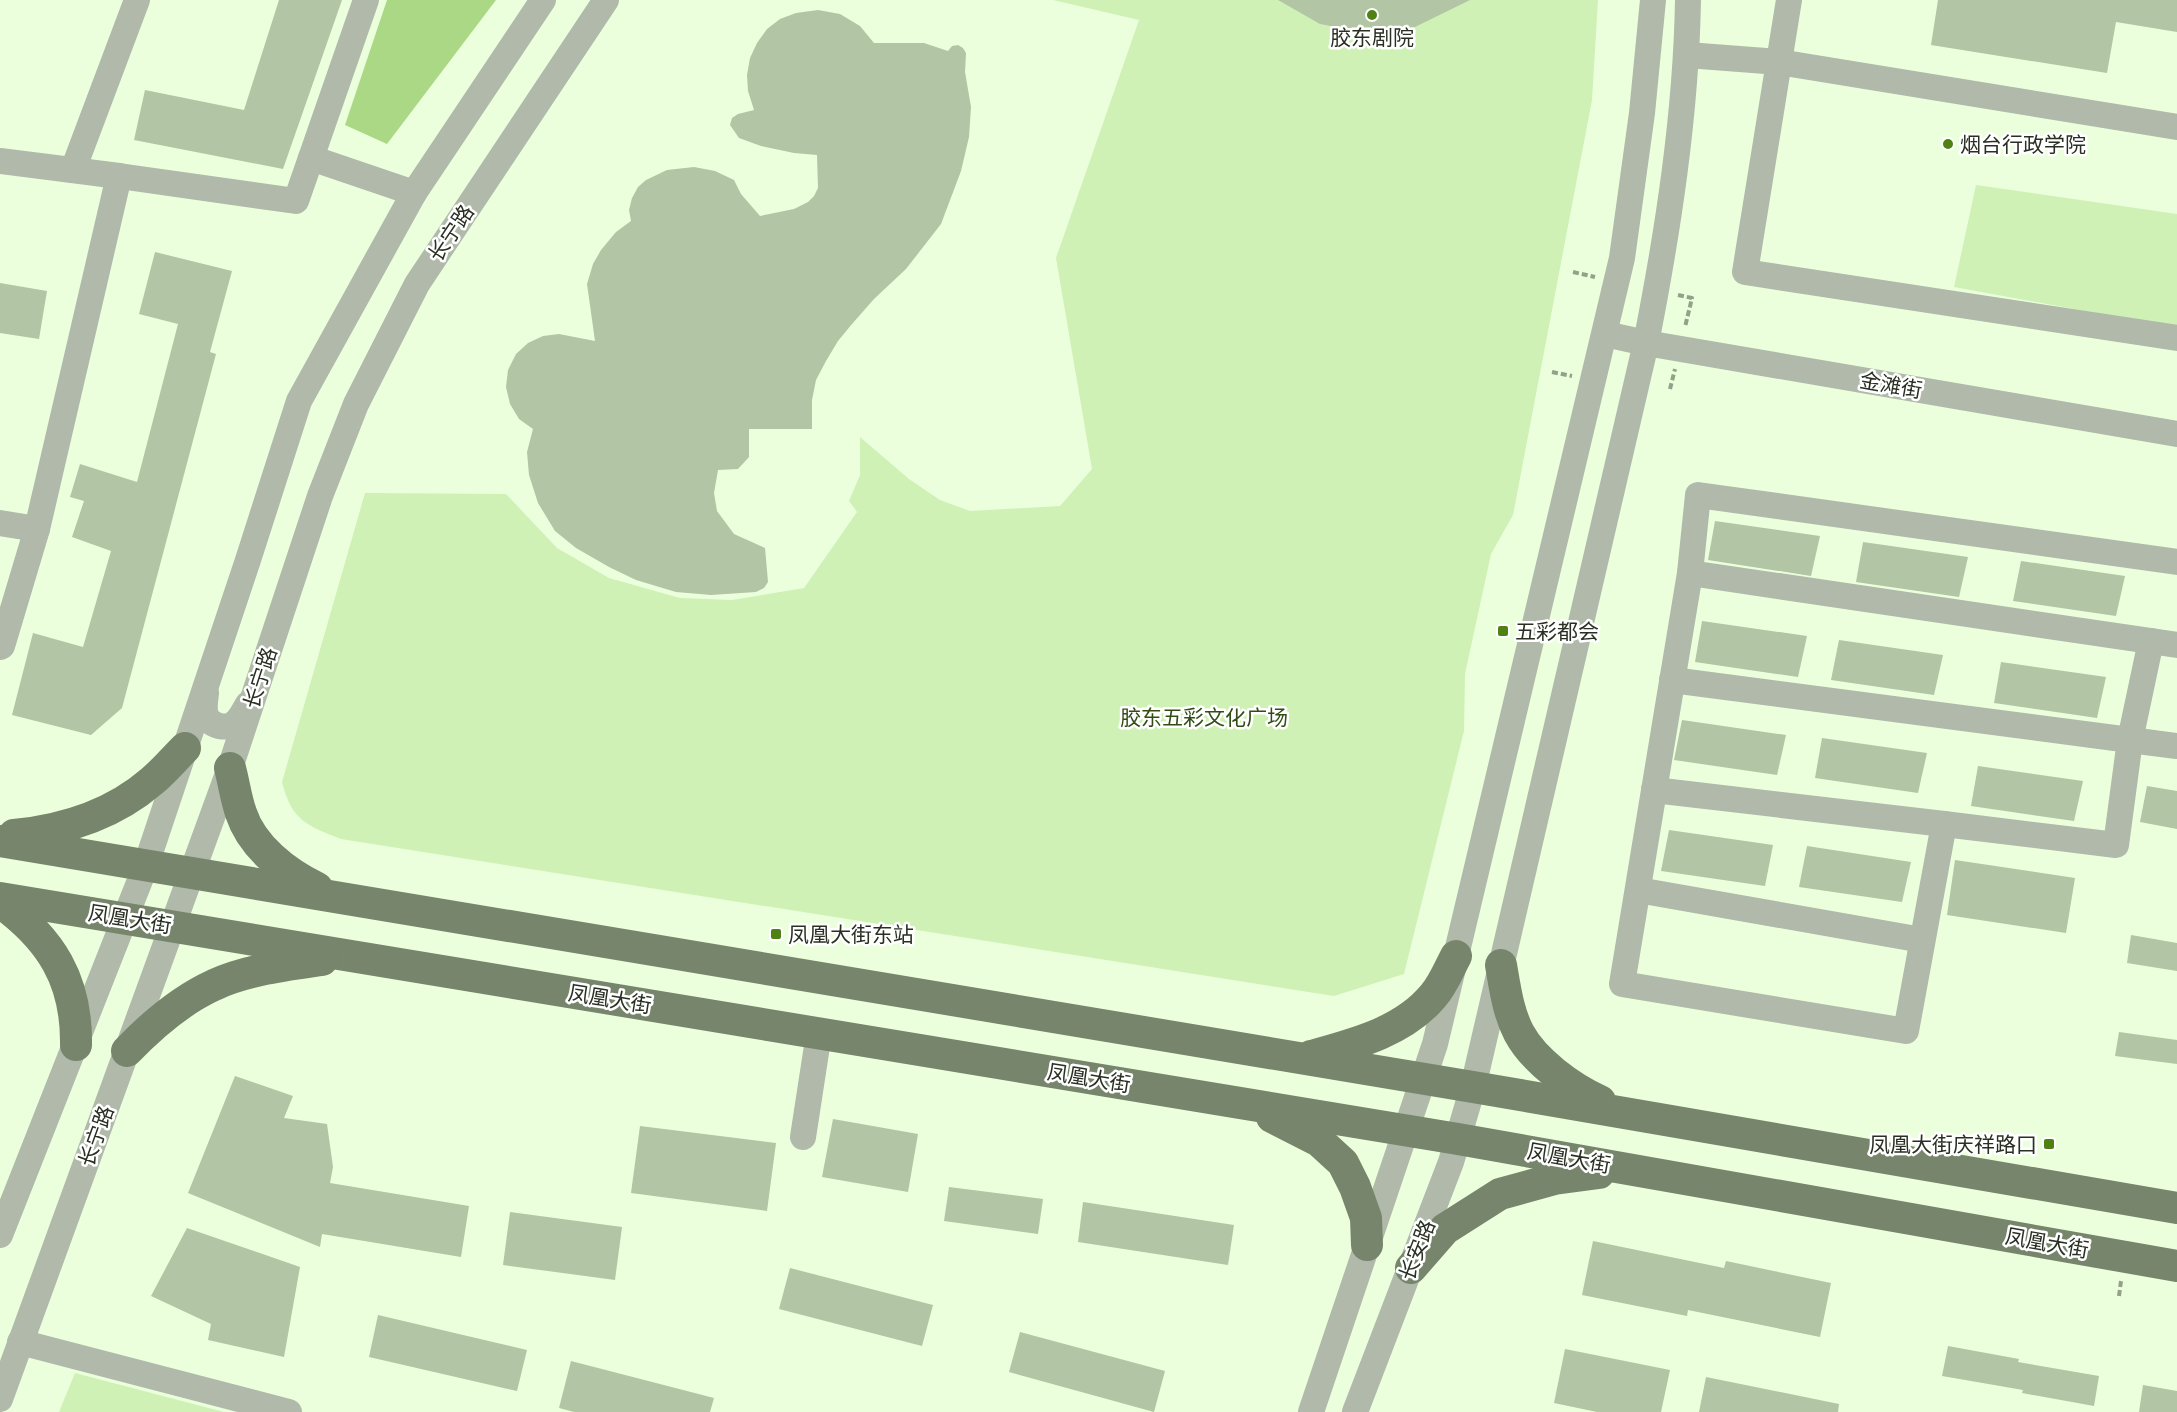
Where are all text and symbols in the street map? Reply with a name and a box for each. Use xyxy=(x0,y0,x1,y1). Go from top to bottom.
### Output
marker: 胶东剧院 xyxy=(1365,8,1379,22)
place label: 胶东剧院 xyxy=(1330,25,1414,50)
place label: 烟台行政学院 xyxy=(1960,132,2086,157)
marker: 烟台行政学院 xyxy=(1941,137,1955,151)
street label: 长宁路 xyxy=(423,200,479,266)
street label: 金滩街 xyxy=(1858,367,1924,403)
place label: 五彩都会 xyxy=(1515,619,1599,644)
marker: 五彩都会 xyxy=(1496,624,1510,638)
street label: 长宁路 xyxy=(238,644,282,712)
park label: 胶东五彩文化广场 xyxy=(1120,705,1288,730)
street label: 凤凰大街 xyxy=(87,900,173,938)
place label: 凤凰大街东站 xyxy=(788,922,914,947)
marker: 凤凰大街东站 xyxy=(769,927,783,941)
street label: 凤凰大街 xyxy=(567,980,653,1018)
street label: 凤凰大街 xyxy=(1046,1059,1132,1097)
street label: 长宁路 xyxy=(73,1102,119,1170)
place label: 凤凰大街庆祥路口 xyxy=(1869,1132,2037,1157)
marker: 凤凰大街庆祥路口 xyxy=(2042,1137,2056,1151)
street label: 凤凰大街 xyxy=(1525,1138,1613,1178)
street label: 长安路 xyxy=(1394,1216,1440,1284)
street label: 凤凰大街 xyxy=(2003,1223,2091,1263)

